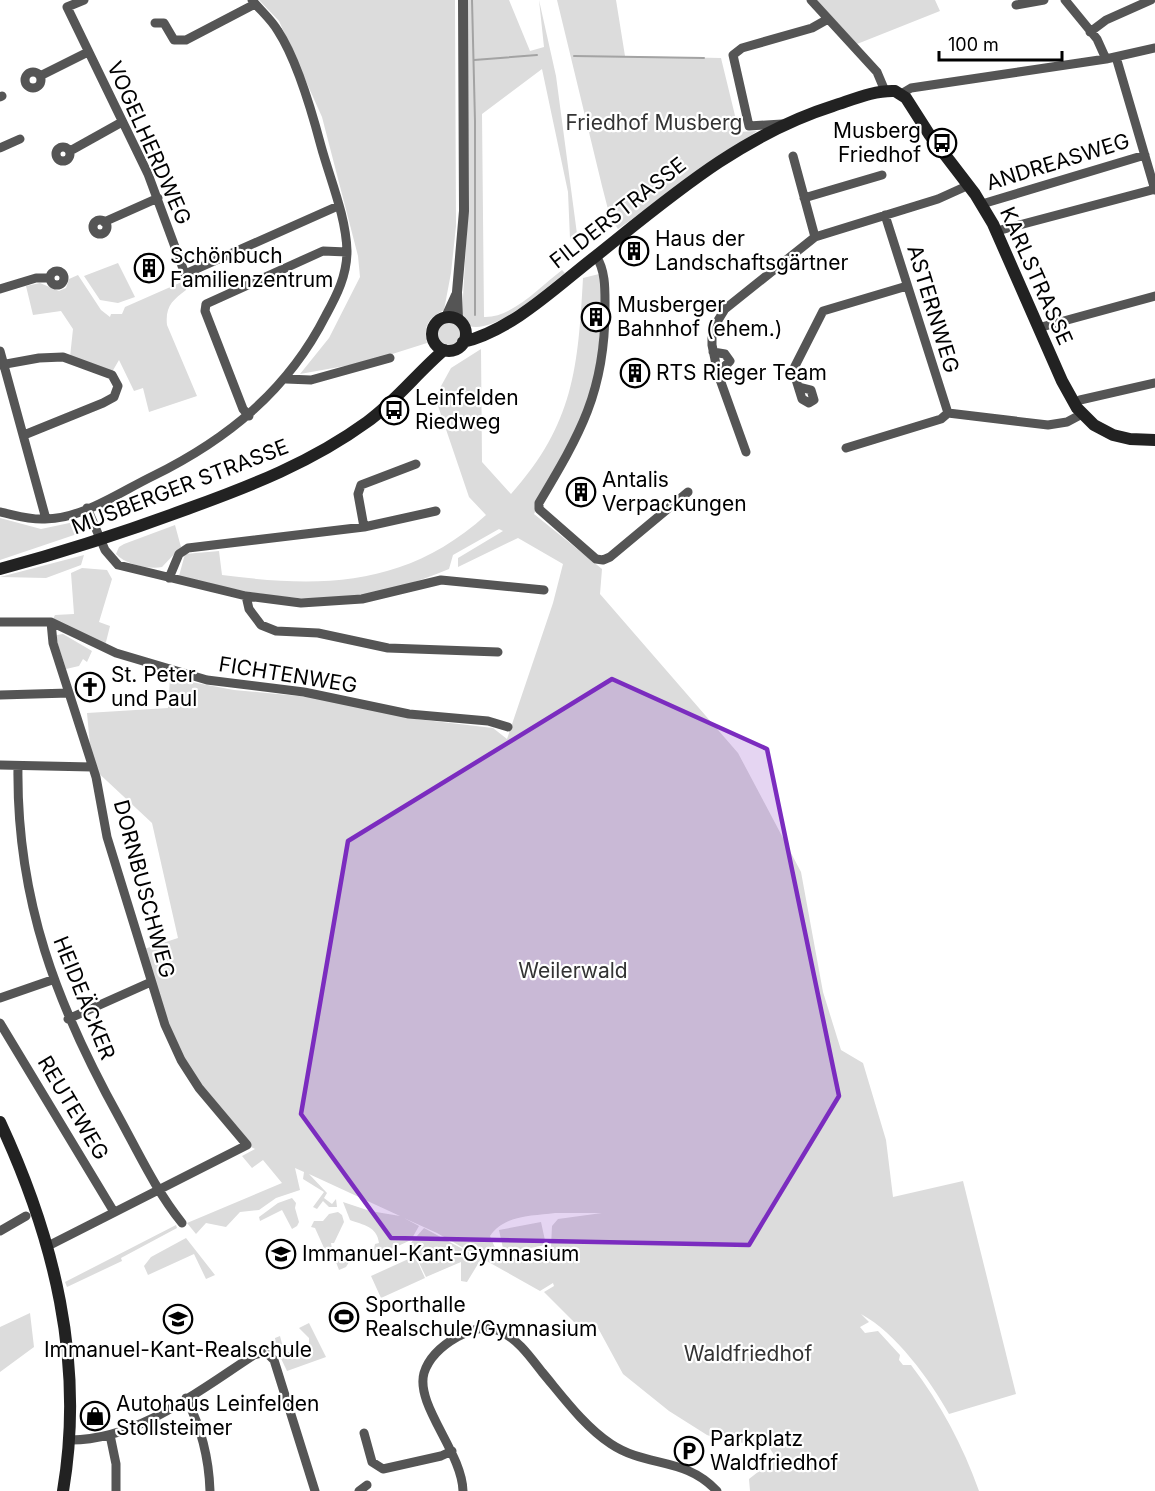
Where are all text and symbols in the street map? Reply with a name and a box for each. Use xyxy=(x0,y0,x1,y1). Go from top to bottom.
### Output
scale bar xyxy=(939,24,1062,62)
text: 100 m xyxy=(948,34,999,55)
street label: VOGELHERDWEG xyxy=(102,57,197,228)
park label: Friedhof Musberg xyxy=(566,110,742,135)
place label: Musberg Friedhof xyxy=(833,118,921,167)
bus stop icon: Musberg Friedhof xyxy=(926,127,958,159)
street label: ANDREASWEG xyxy=(983,128,1133,195)
street label: FILDERSTRASSE xyxy=(545,152,691,273)
street label: KARLSTRASSE xyxy=(995,203,1078,349)
place label: Haus der Landschaftsgärtner xyxy=(655,226,848,275)
building icon: Haus der Landschaftsgärtner xyxy=(618,235,650,267)
street label: ASTERNWEG xyxy=(902,242,965,376)
place label: Schönbuch Familienzentrum xyxy=(170,243,334,292)
building icon: Schönbuch Familienzentrum xyxy=(133,252,165,284)
place label: Musberger Bahnhof (ehem.) xyxy=(617,292,782,341)
building icon: Musberger Bahnhof (ehem.) xyxy=(580,301,612,333)
building icon: RTS Rieger Team xyxy=(619,357,651,389)
place label: RTS Rieger Team xyxy=(656,360,827,385)
place label: Leinfelden Riedweg xyxy=(415,385,519,434)
bus stop icon: Leinfelden Riedweg xyxy=(378,394,410,426)
street label: MUSBERGER STRASSE xyxy=(68,434,292,539)
place label: Antalis Verpackungen xyxy=(602,467,747,516)
building icon: Antalis Verpackungen xyxy=(565,476,597,508)
street label: FICHTENWEG xyxy=(217,651,359,698)
place label: St. Peter und Paul xyxy=(111,662,197,711)
church icon: St. Peter und Paul xyxy=(74,671,106,703)
street label: DORNBUSCHWEG xyxy=(109,797,180,981)
street label: HEIDEÄCKER xyxy=(48,932,122,1063)
park label: Weilerwald xyxy=(518,958,628,983)
street label: REUTEWEG xyxy=(33,1051,114,1164)
school or university icon: Immanuel-Kant-Gymnasium xyxy=(265,1238,297,1270)
place label: Immanuel-Kant-Gymnasium xyxy=(302,1241,580,1266)
place label: Sporthalle Realschule/Gymnasium xyxy=(365,1292,597,1341)
sports icon: Sporthalle Realschule/Gymnasium xyxy=(328,1301,360,1333)
school or university icon: Immanuel-Kant-Realschule xyxy=(162,1303,194,1335)
place label: Immanuel-Kant-Realschule xyxy=(44,1337,312,1362)
park label: Waldfriedhof xyxy=(684,1341,812,1366)
place label: Autohaus Leinfelden Stollsteimer xyxy=(116,1391,319,1440)
shop icon: Autohaus Leinfelden Stollsteimer xyxy=(79,1400,111,1432)
place label: Parkplatz Waldfriedhof xyxy=(710,1426,839,1475)
parking icon: Parkplatz Waldfriedhof xyxy=(673,1435,705,1467)

